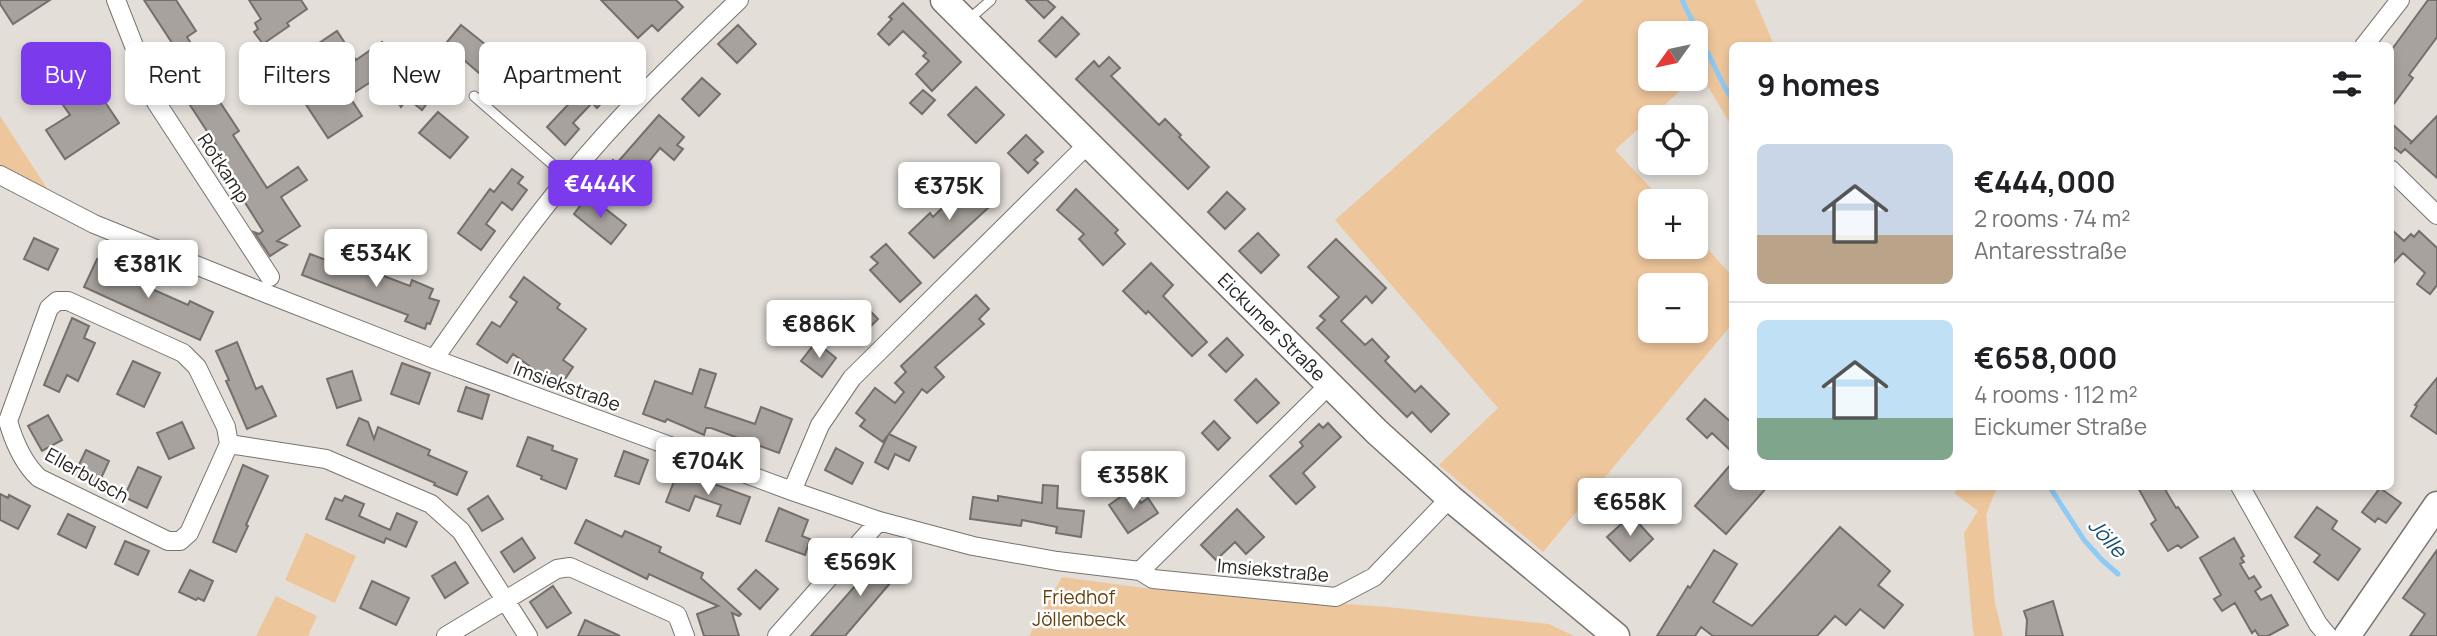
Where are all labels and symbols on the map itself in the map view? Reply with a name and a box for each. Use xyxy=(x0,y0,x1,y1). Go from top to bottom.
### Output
north arrow xyxy=(1638,21,1708,91)
street label: Rotkamp xyxy=(192,128,256,208)
pin: €444K xyxy=(551,160,649,220)
pin: €375K xyxy=(900,162,998,222)
pin: €534K xyxy=(327,230,425,289)
pin: €381K xyxy=(99,240,197,300)
street label: Eickumer Straße xyxy=(1212,267,1332,387)
pin: €886K xyxy=(770,300,868,360)
street label: Imsiekstraße xyxy=(510,355,624,417)
pin: €704K xyxy=(659,438,757,497)
street label: Ellerbusch xyxy=(40,441,134,509)
pin: €358K xyxy=(1084,452,1182,511)
pin: €658K xyxy=(1581,478,1679,538)
water label: Jölle xyxy=(2083,512,2134,564)
pin: €569K xyxy=(811,538,909,598)
street label: Imsiekstraße xyxy=(1216,552,1330,588)
park label: Friedhof Jöllenbeck xyxy=(1032,584,1126,632)

